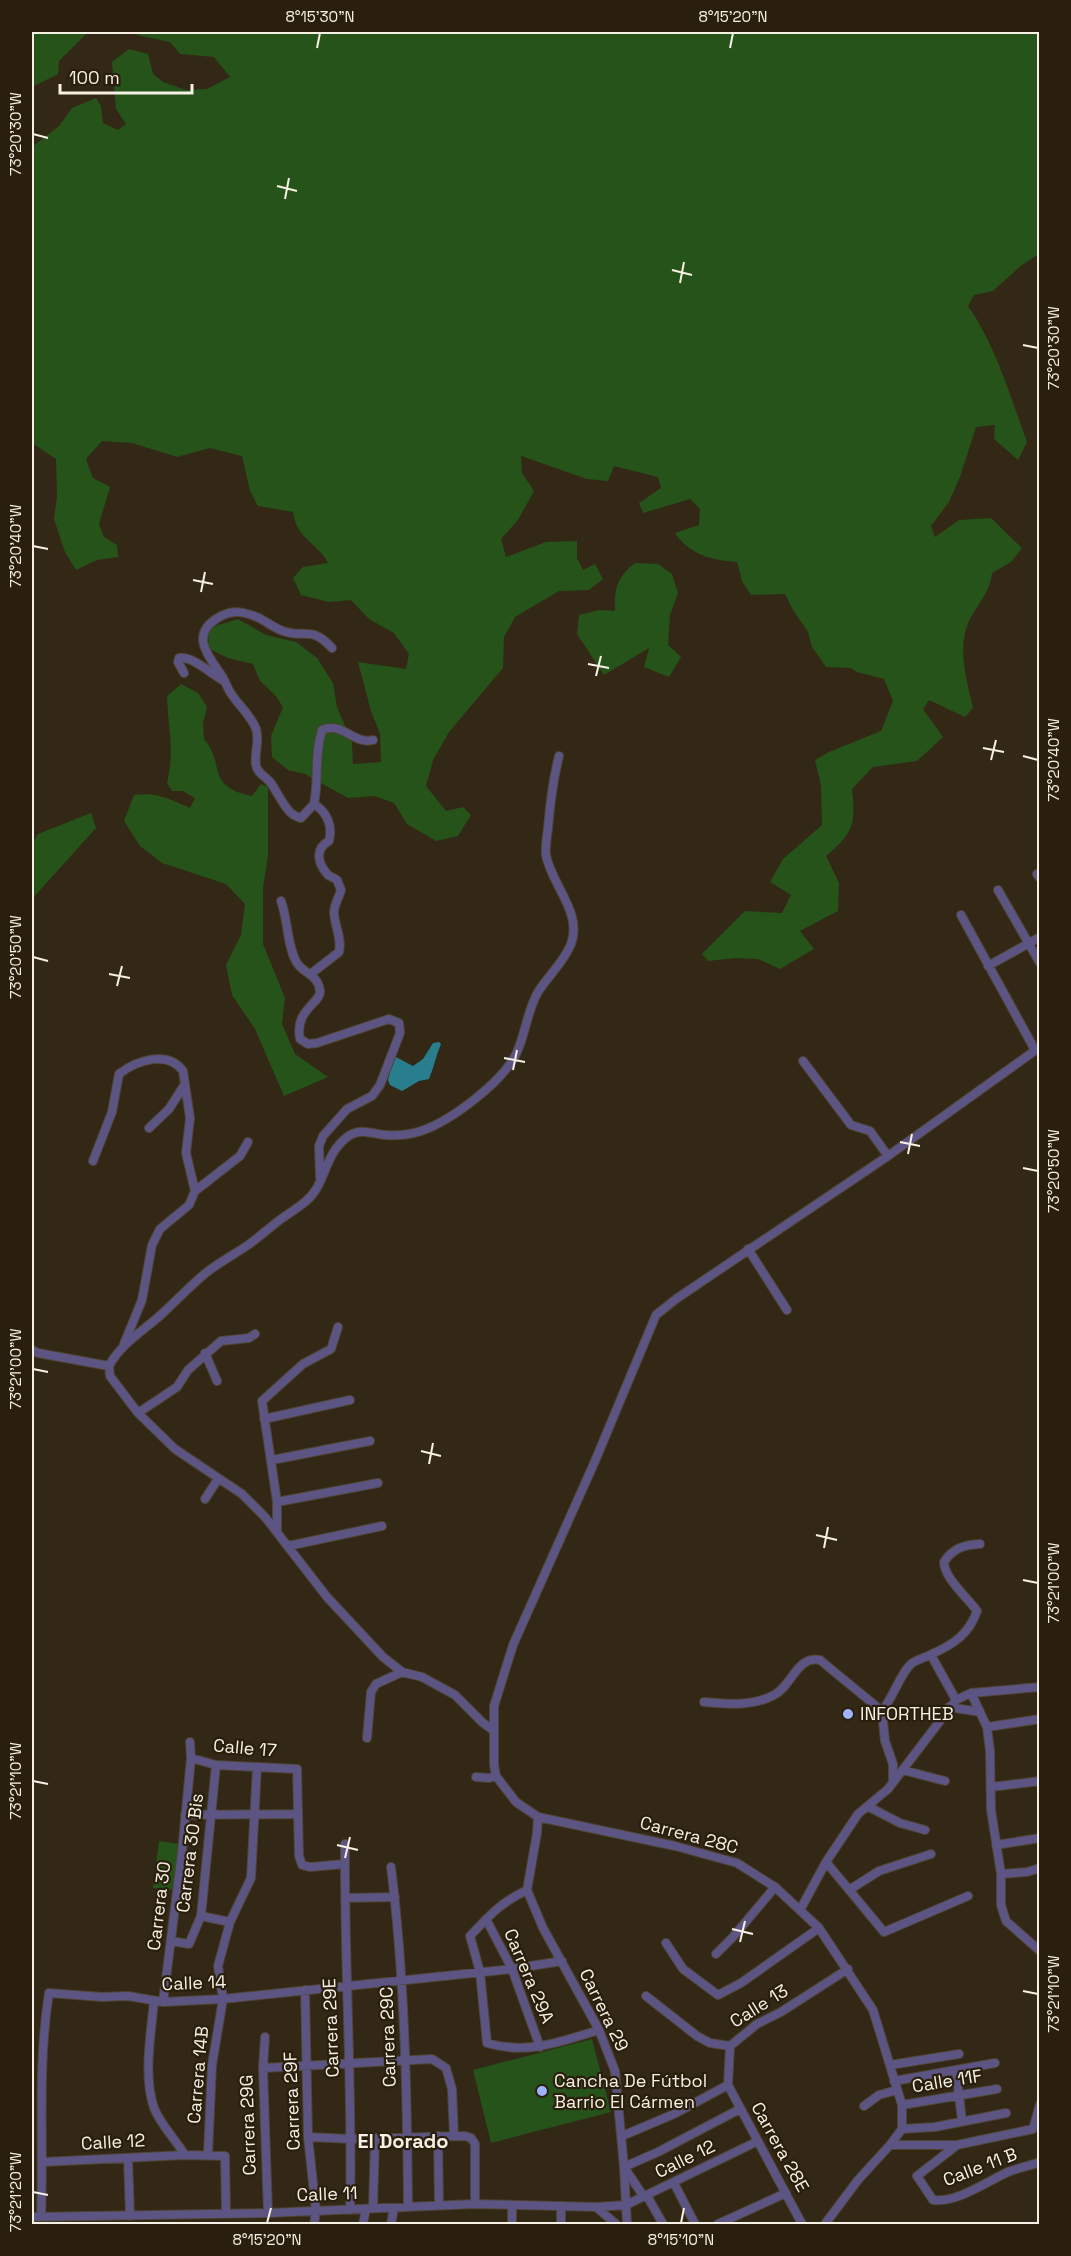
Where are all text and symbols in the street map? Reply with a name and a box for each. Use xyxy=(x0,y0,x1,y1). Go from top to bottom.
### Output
text: 8°15'30"N xyxy=(285,7,355,26)
text: 8°15'20"N xyxy=(698,7,768,26)
scale bar xyxy=(60,57,192,95)
text: 100 m xyxy=(69,66,120,89)
text: 73°20'30"W xyxy=(6,92,25,176)
text: 73°20'30"W xyxy=(1044,306,1063,390)
text: 73°20'40"W xyxy=(6,504,25,588)
text: 73°20'40"W xyxy=(1044,718,1063,802)
text: 73°20'50"W xyxy=(6,915,25,999)
text: 73°20'50"W xyxy=(1044,1129,1063,1213)
text: 73°21'00"W xyxy=(6,1328,25,1410)
text: 73°21'00"W xyxy=(1044,1542,1063,1624)
place label: INFORTHEB xyxy=(860,1702,954,1725)
marker: INFORTHEB xyxy=(841,1707,855,1721)
street label: Calle 17 xyxy=(212,1733,278,1762)
text: 73°21'10"W xyxy=(6,1742,25,1820)
street label: Carrera 30 Bis xyxy=(171,1792,208,1914)
street label: Carrera 28C xyxy=(637,1810,741,1859)
street label: Carrera 30 xyxy=(142,1860,175,1952)
street label: Carrera 29A xyxy=(499,1925,560,2027)
text: 73°21'10"W xyxy=(1044,1955,1063,2033)
street label: Carrera 29 xyxy=(575,1965,634,2055)
street label: Calle 14 xyxy=(161,1970,227,1995)
street label: Carrera 29E xyxy=(317,1978,344,2078)
street label: Calle 13 xyxy=(725,1979,792,2032)
street label: Carrera 29C xyxy=(374,1986,401,2088)
street label: Carrera 14B xyxy=(182,2025,213,2125)
street label: Carrera 29F xyxy=(278,2051,305,2151)
street label: Calle 11F xyxy=(910,2064,984,2097)
place label: Cancha De Fútbol Barrio El Cármen xyxy=(554,2069,707,2113)
street label: Carrera 29G xyxy=(234,2074,261,2176)
marker: Cancha De Fútbol Barrio El Cármen xyxy=(535,2084,549,2098)
street label: Carrera 28E xyxy=(746,2098,815,2196)
street label: Calle 12 xyxy=(80,2128,146,2155)
district label: El Dorado xyxy=(357,2128,449,2154)
street label: Calle 12 xyxy=(651,2134,719,2183)
street label: Calle 11 B xyxy=(939,2142,1020,2191)
text: 73°21'20"W xyxy=(6,2152,25,2232)
street label: Calle 11 xyxy=(296,2181,358,2206)
text: 8°15'20"N xyxy=(232,2230,302,2249)
text: 8°15'10"N xyxy=(648,2230,714,2249)

